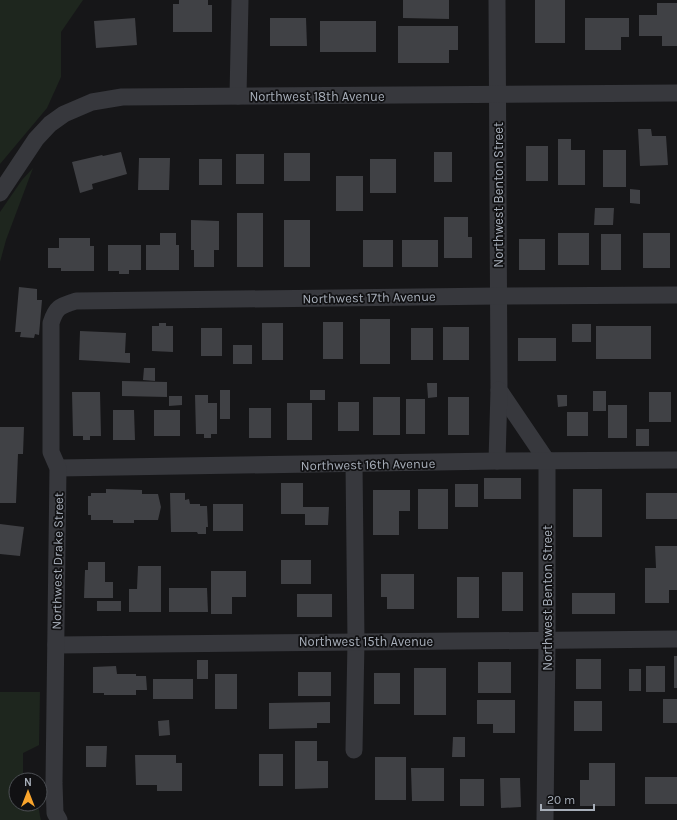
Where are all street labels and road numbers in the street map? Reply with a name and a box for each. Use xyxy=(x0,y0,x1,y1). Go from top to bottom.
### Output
street label: Northwest 18th Avenue xyxy=(249,89,385,104)
street label: Northwest Benton Street xyxy=(491,122,506,268)
street label: Northwest 17th Avenue xyxy=(302,289,436,306)
street label: Northwest 16th Avenue xyxy=(301,456,436,473)
street label: Northwest Drake Street xyxy=(49,492,66,630)
street label: Northwest Benton Street xyxy=(540,525,555,671)
street label: Northwest 15th Avenue xyxy=(299,634,434,649)

